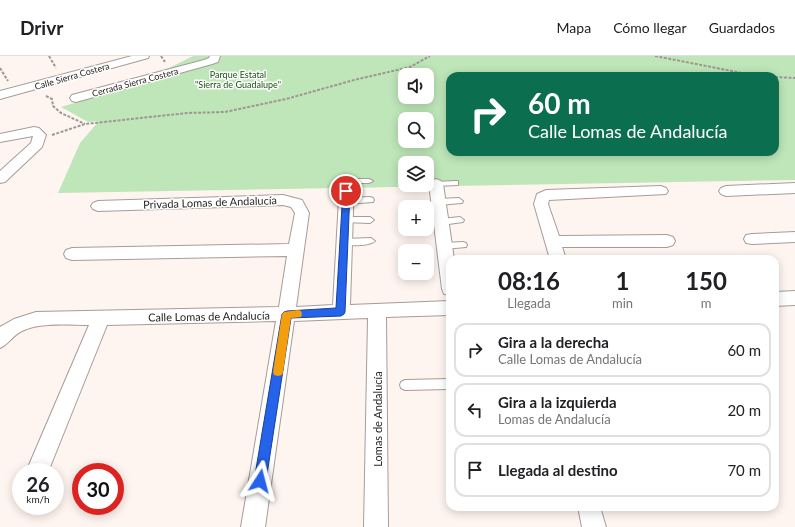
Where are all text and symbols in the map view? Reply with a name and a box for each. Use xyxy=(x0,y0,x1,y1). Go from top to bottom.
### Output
text: Drivr xyxy=(20,16,63,39)
text: Mapa xyxy=(557,19,591,36)
text: Cómo llegar xyxy=(613,19,687,36)
text: Guardados xyxy=(709,19,775,36)
street label: Calle Sierra Costera xyxy=(33,60,111,92)
street label: Cerrada Sierra Costera xyxy=(91,65,179,99)
map controls xyxy=(398,68,434,280)
button: sound xyxy=(398,68,434,104)
park label: Parque Estatal "Sierra de Guadalupe" xyxy=(195,69,281,90)
text: 60 m xyxy=(528,86,591,120)
icon: right xyxy=(462,88,514,140)
button: search xyxy=(398,112,434,148)
text: Calle Lomas de Andalucía xyxy=(528,120,727,142)
button: layers xyxy=(398,156,434,192)
pin xyxy=(329,174,363,208)
icon: arrive xyxy=(335,180,357,202)
street label: Privada Lomas de Andalucía xyxy=(143,193,277,211)
button: + xyxy=(398,200,434,236)
button: − xyxy=(398,244,434,280)
text: 08:16 xyxy=(498,266,560,295)
text: 1 xyxy=(616,266,630,295)
text: 150 xyxy=(685,266,727,295)
text: Llegada xyxy=(507,295,551,311)
text: min xyxy=(612,295,633,311)
text: m xyxy=(701,295,711,311)
street label: Calle Lomas de Andalucía xyxy=(148,308,270,324)
text: Gira a la derecha xyxy=(498,333,609,351)
icon: right xyxy=(464,339,486,361)
text: 60 m xyxy=(727,341,761,359)
text: Calle Lomas de Andalucía xyxy=(498,351,642,367)
street label: Lomas de Andalucía xyxy=(371,371,384,467)
text: Gira a la izquierda xyxy=(498,393,617,411)
icon: left xyxy=(464,399,486,421)
text: 20 m xyxy=(727,401,761,419)
text: Lomas de Andalucía xyxy=(498,411,611,427)
icon: arrive xyxy=(464,459,486,481)
position arrow xyxy=(239,460,281,502)
text: Llegada al destino xyxy=(498,461,618,479)
text: 70 m xyxy=(727,461,761,479)
speed limit sign: 30 xyxy=(72,463,124,515)
text: 26 xyxy=(26,472,50,496)
text: km/h xyxy=(26,493,50,505)

